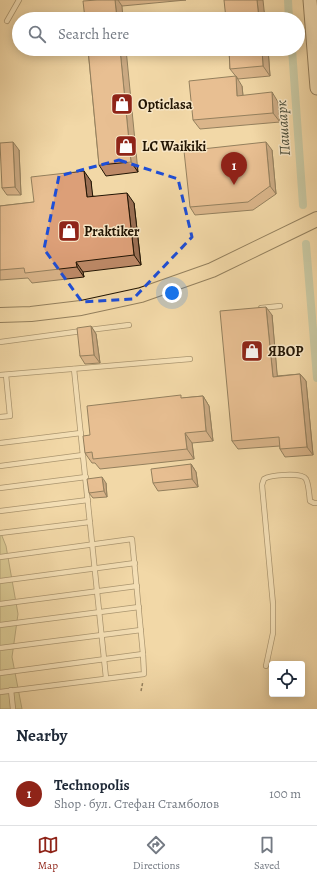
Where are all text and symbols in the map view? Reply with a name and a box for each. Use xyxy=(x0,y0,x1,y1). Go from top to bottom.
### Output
search box xyxy=(12,12,305,56)
icon: search xyxy=(26,23,48,45)
text: Search here xyxy=(58,24,129,44)
shop icon: Opticlasa xyxy=(109,91,135,117)
place label: Opticlasa xyxy=(138,95,193,114)
water label: Пашаарк xyxy=(271,99,295,157)
shop icon: LC Waikiki xyxy=(113,133,139,159)
place label: LC Waikiki xyxy=(142,137,206,156)
pin: 1 xyxy=(221,152,247,185)
shop icon: Praktiker xyxy=(56,218,82,244)
place label: Praktiker xyxy=(84,222,140,241)
your location xyxy=(162,283,182,303)
shop icon: ЯВОР xyxy=(239,338,265,364)
place label: ЯВОР xyxy=(268,342,303,361)
map controls xyxy=(269,661,305,697)
button: locate xyxy=(269,661,305,697)
text: Nearby xyxy=(16,724,67,747)
text: Technopolis xyxy=(54,775,130,795)
text: 1 xyxy=(27,785,31,802)
text: 100 m xyxy=(269,785,301,802)
text: Shop · бул. Стефан Стамболов xyxy=(54,795,219,812)
tab: Map xyxy=(37,834,59,873)
tab: Directions xyxy=(133,834,180,873)
tab: Saved xyxy=(254,834,280,873)

